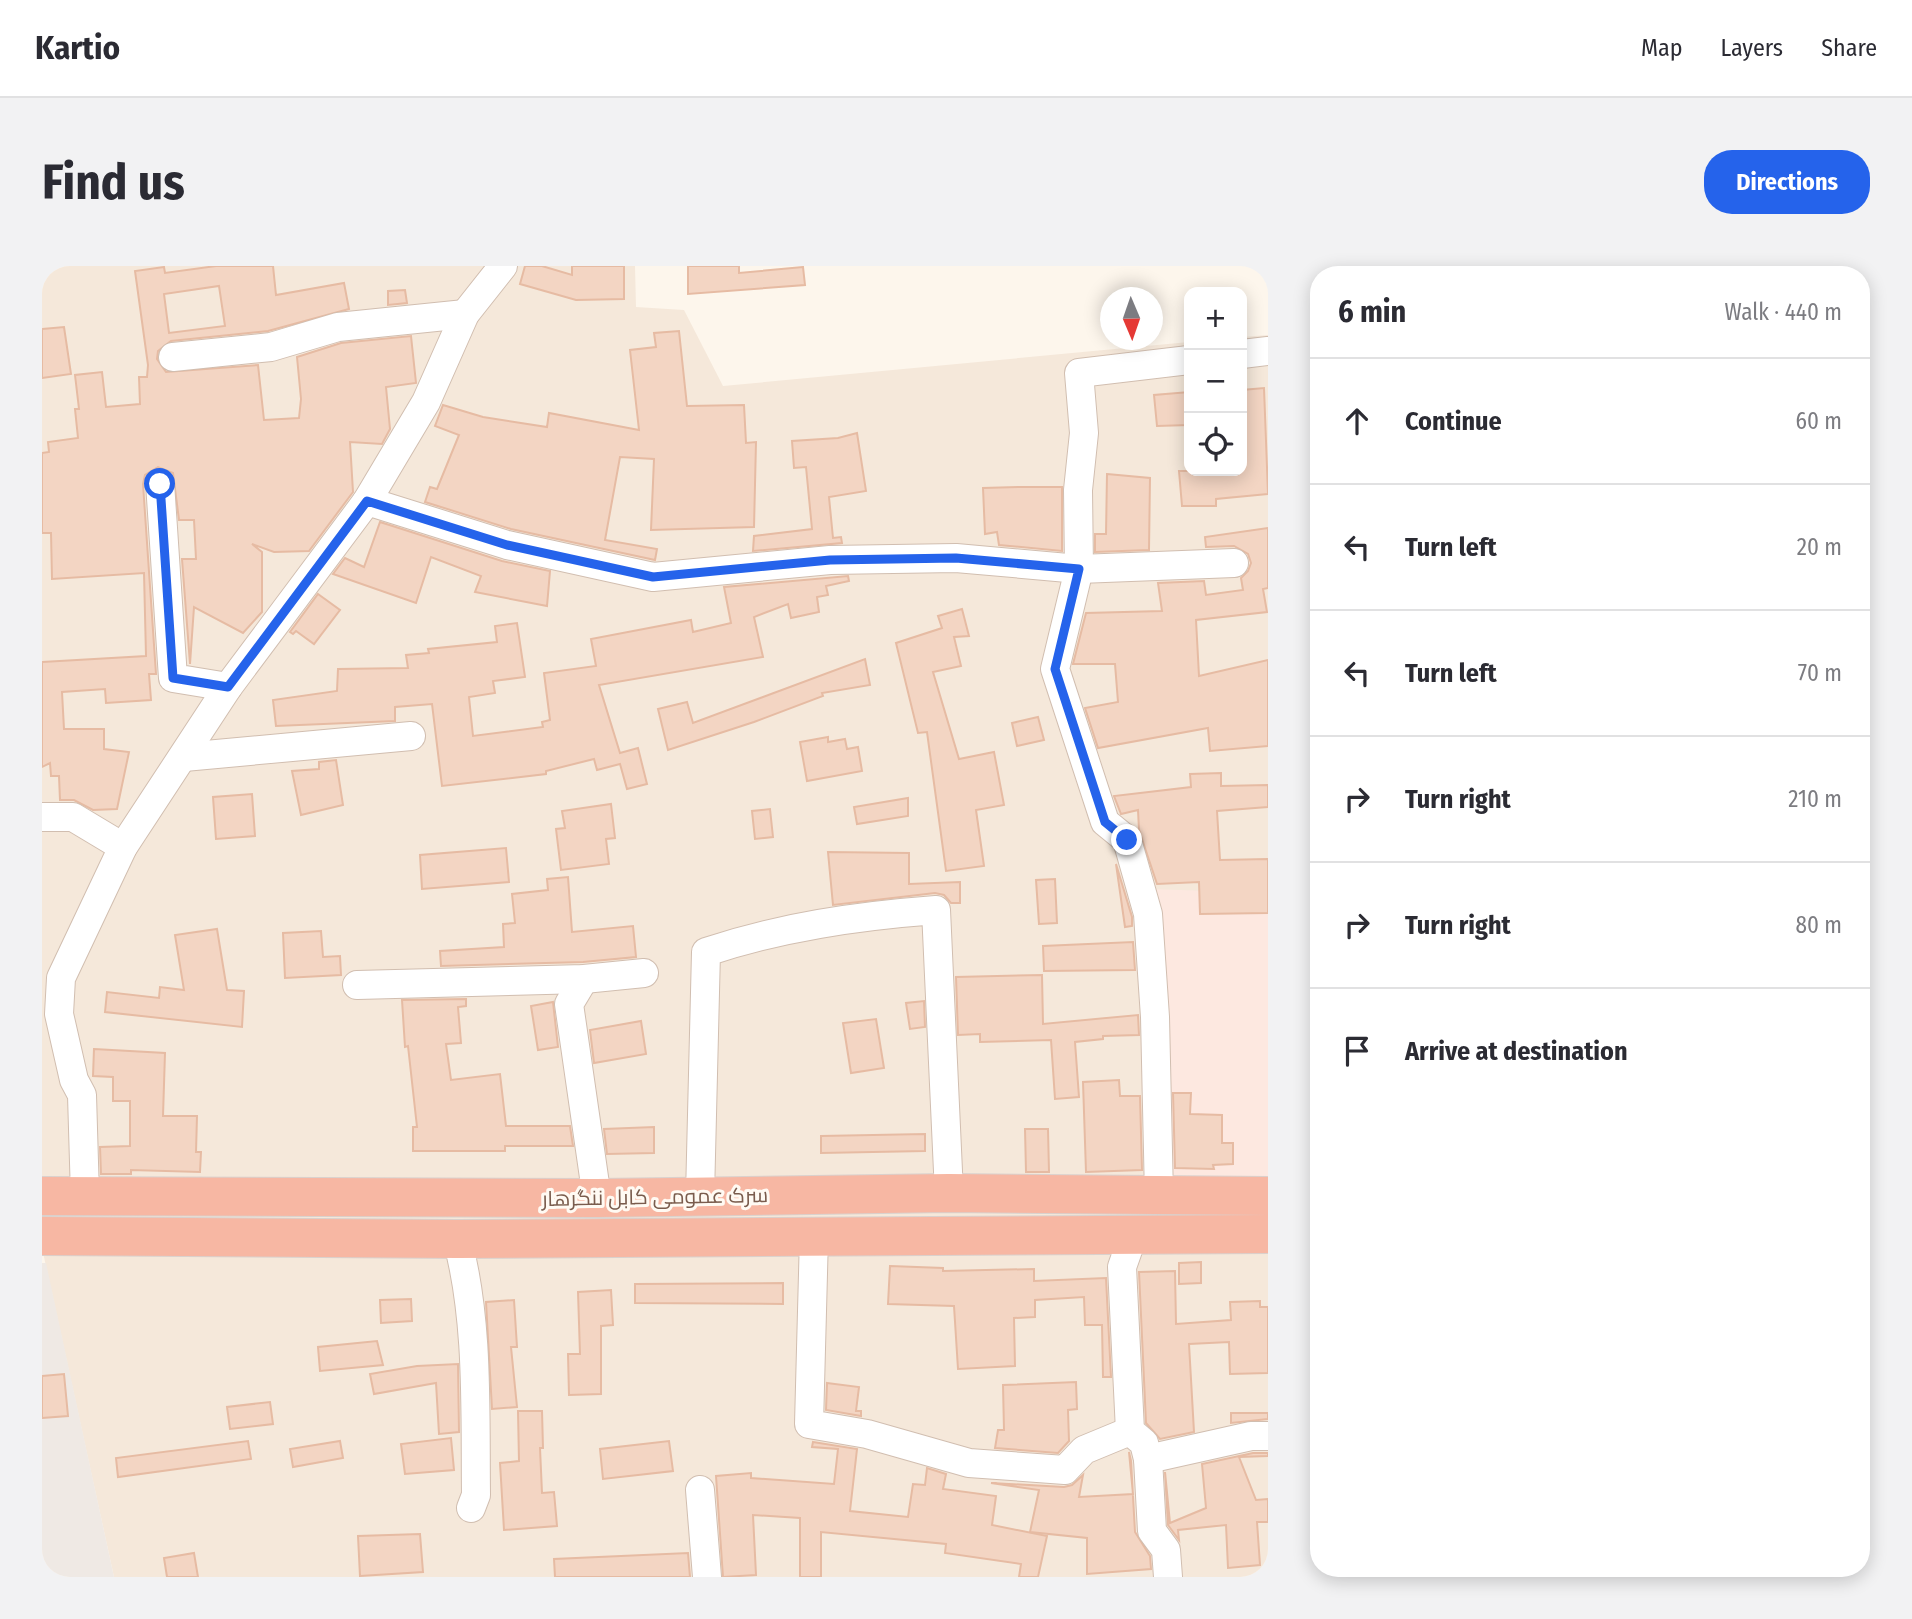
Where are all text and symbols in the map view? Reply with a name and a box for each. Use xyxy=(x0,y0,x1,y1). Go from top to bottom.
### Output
text: Kartio xyxy=(35,28,120,68)
text: Map xyxy=(1641,34,1683,62)
text: Layers xyxy=(1721,34,1783,62)
text: Share xyxy=(1821,34,1877,62)
button: Directions xyxy=(1704,150,1870,214)
text: Find us xyxy=(42,153,185,212)
north arrow xyxy=(1100,287,1163,350)
map controls xyxy=(1184,287,1247,476)
button: + xyxy=(1184,287,1247,350)
text: 6 min xyxy=(1338,294,1406,330)
text: Walk · 440 m xyxy=(1725,298,1842,326)
button: − xyxy=(1184,350,1247,413)
icon: ahead xyxy=(1338,402,1376,440)
text: Continue xyxy=(1405,406,1502,437)
text: 60 m xyxy=(1796,407,1842,435)
button: locate xyxy=(1184,413,1247,476)
route start xyxy=(144,468,175,499)
icon: left xyxy=(1338,528,1376,566)
text: Turn left xyxy=(1405,532,1497,563)
text: 20 m xyxy=(1797,533,1842,561)
icon: left xyxy=(1338,654,1376,692)
text: Turn left xyxy=(1405,658,1497,689)
text: 70 m xyxy=(1798,659,1842,687)
icon: right xyxy=(1338,780,1376,818)
text: Turn right xyxy=(1405,784,1511,815)
text: 210 m xyxy=(1788,785,1842,813)
route end xyxy=(1111,824,1142,855)
icon: right xyxy=(1338,906,1376,944)
text: Turn right xyxy=(1405,910,1511,941)
text: 80 m xyxy=(1795,911,1842,939)
icon: arrive xyxy=(1338,1032,1376,1070)
text: Arrive at destination xyxy=(1405,1036,1628,1067)
street label: سرک عمومی کابل ننگرهار xyxy=(541,1182,768,1212)

